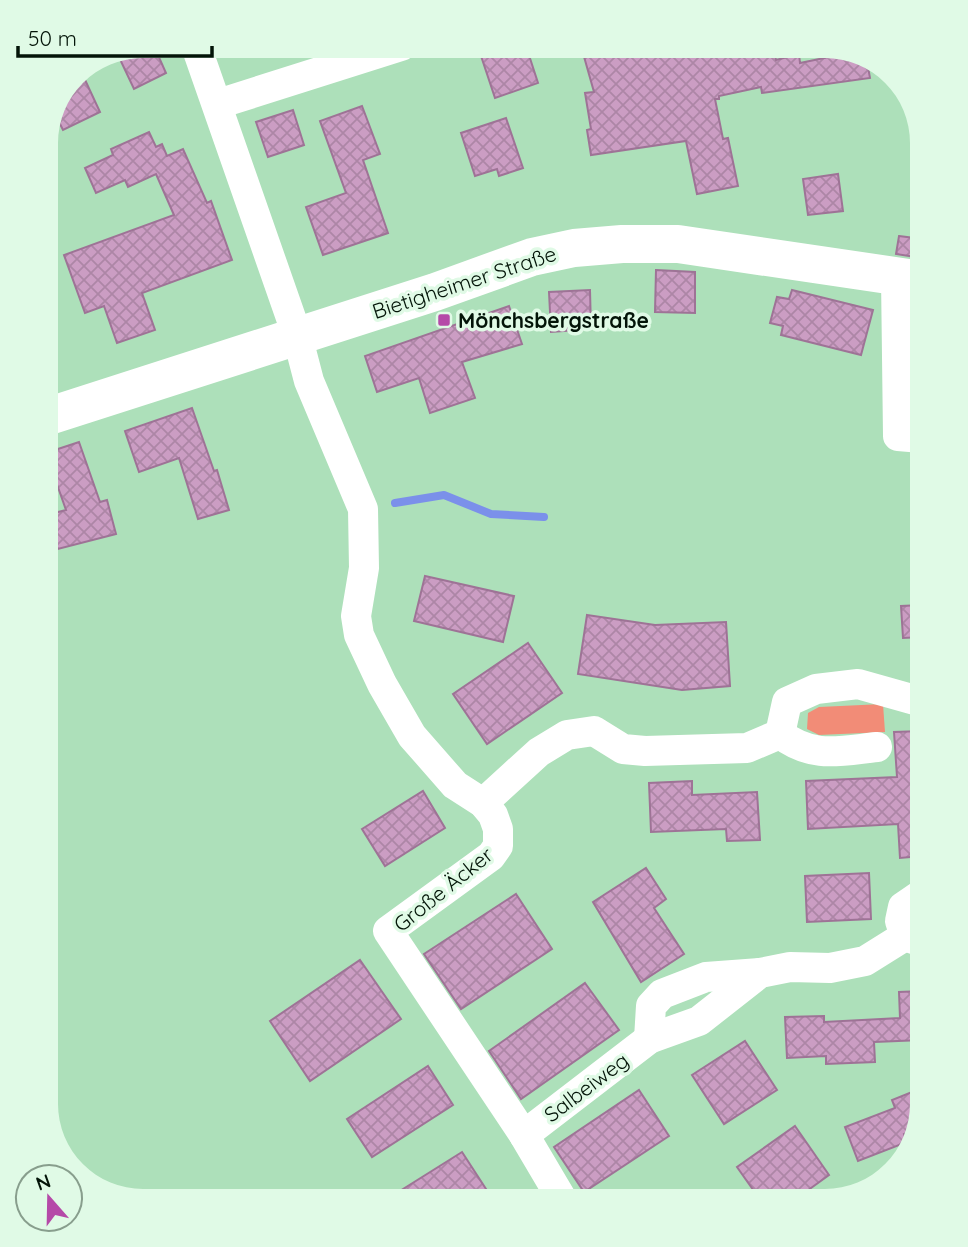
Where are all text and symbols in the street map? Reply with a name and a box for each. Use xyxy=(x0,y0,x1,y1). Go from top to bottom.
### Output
scale bar xyxy=(18,14,212,58)
text: 50 m xyxy=(28,25,77,51)
street label: Bietigheimer Straße xyxy=(369,240,559,324)
place label: Mönchsbergstraße xyxy=(458,307,649,333)
marker: Mönchsbergstraße xyxy=(436,312,452,328)
street label: Große Äcker xyxy=(388,841,498,937)
street label: Salbeiweg xyxy=(539,1047,633,1127)
north arrow xyxy=(14,1163,84,1233)
text: N xyxy=(33,1168,54,1196)

